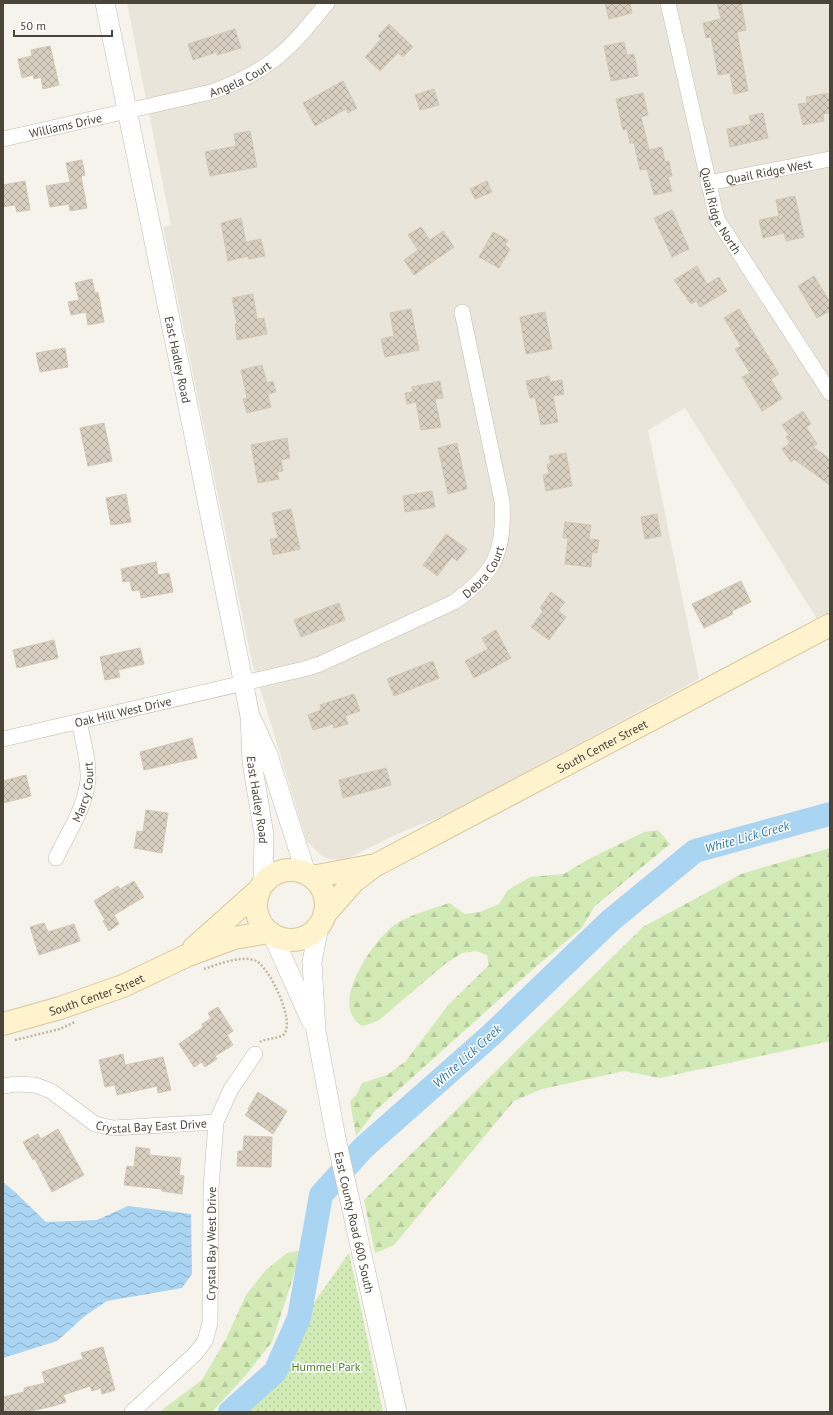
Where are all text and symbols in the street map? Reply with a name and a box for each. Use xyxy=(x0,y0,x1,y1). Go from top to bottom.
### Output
scale bar xyxy=(14,12,112,38)
text: 50 m xyxy=(20,18,46,33)
street label: Angela Court xyxy=(207,57,274,100)
street label: Williams Drive xyxy=(28,109,103,140)
street label: Quail Ridge West xyxy=(724,155,813,187)
street label: Quail Ridge North xyxy=(698,166,745,257)
street label: East Hadley Road xyxy=(162,315,195,404)
street label: Debra Court xyxy=(459,544,507,601)
street label: Oak Hill West Drive xyxy=(73,693,173,730)
street label: South Center Street xyxy=(554,716,650,776)
street label: East Hadley Road xyxy=(244,756,272,844)
street label: Marcy Court xyxy=(68,761,96,824)
water label: White Lick Creek xyxy=(703,817,792,857)
street label: South Center Street xyxy=(47,970,146,1018)
water label: White Lick Creek xyxy=(429,1020,506,1091)
street label: Crystal Bay East Drive xyxy=(94,1115,207,1136)
street label: East County Road 600 South xyxy=(332,1150,378,1294)
street label: Crystal Bay West Drive xyxy=(203,1187,219,1301)
park label: Hummel Park xyxy=(292,1359,361,1374)

